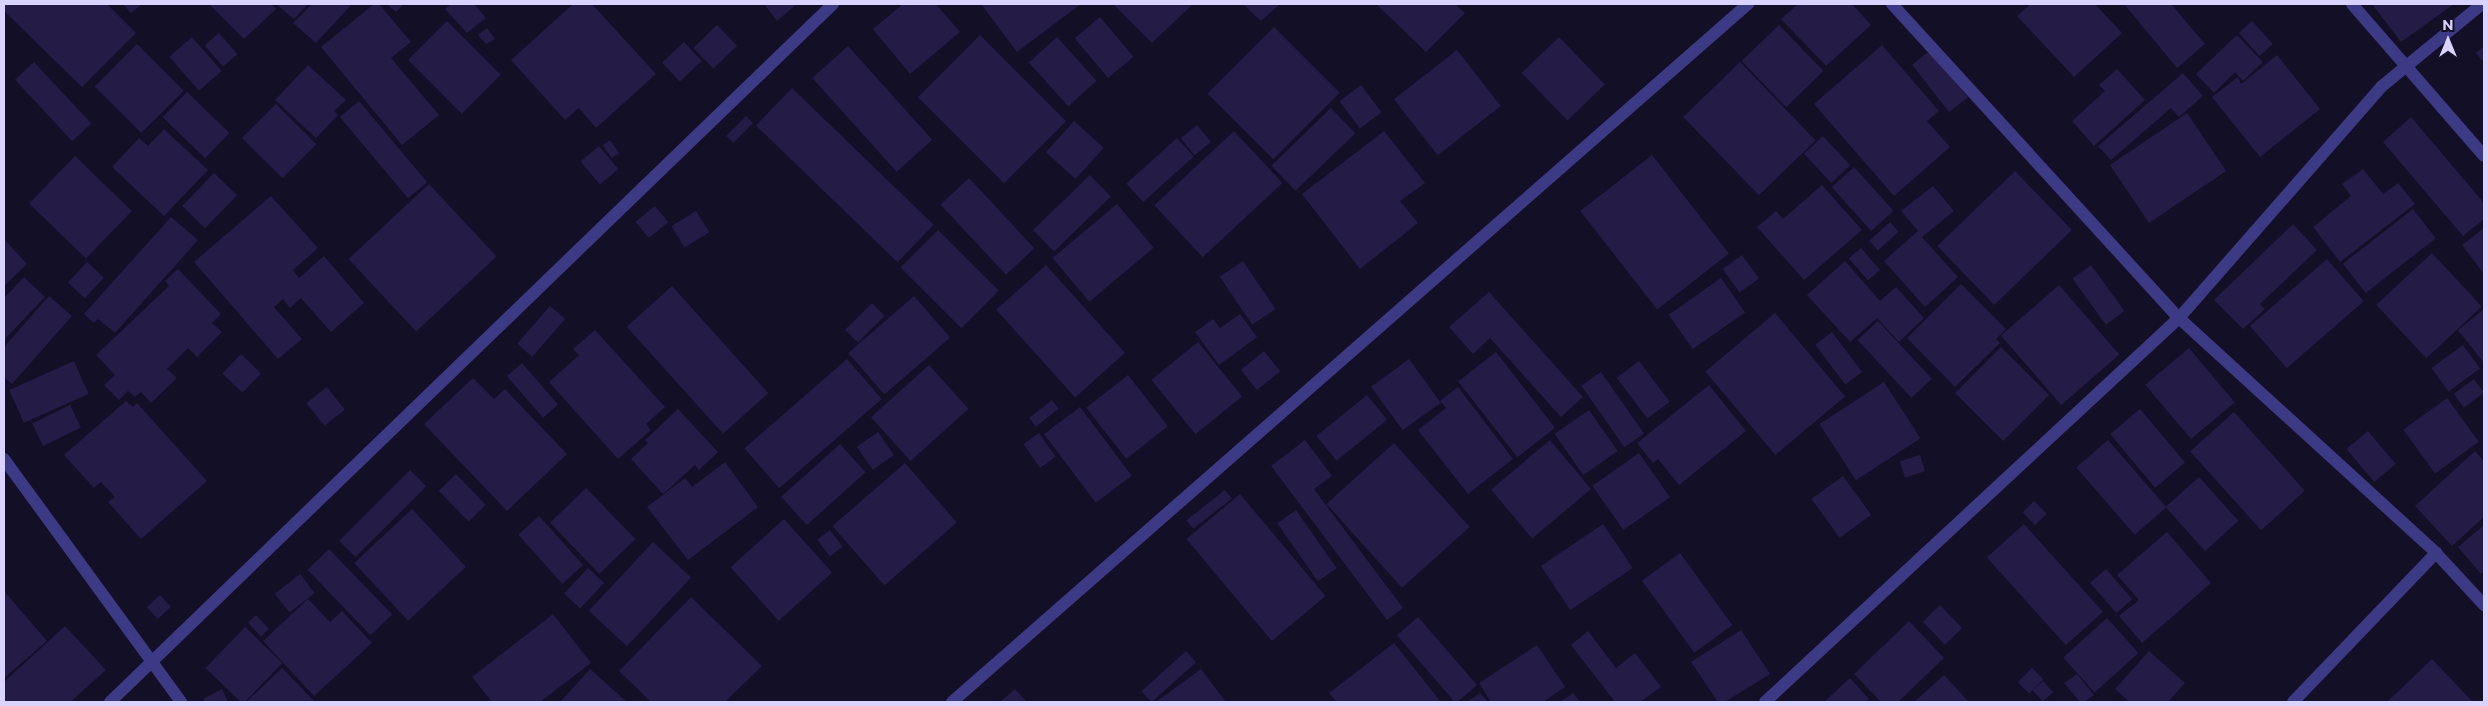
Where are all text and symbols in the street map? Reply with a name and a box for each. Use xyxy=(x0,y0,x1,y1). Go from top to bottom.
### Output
north arrow xyxy=(2423,15,2473,65)
text: N xyxy=(2442,16,2454,34)

